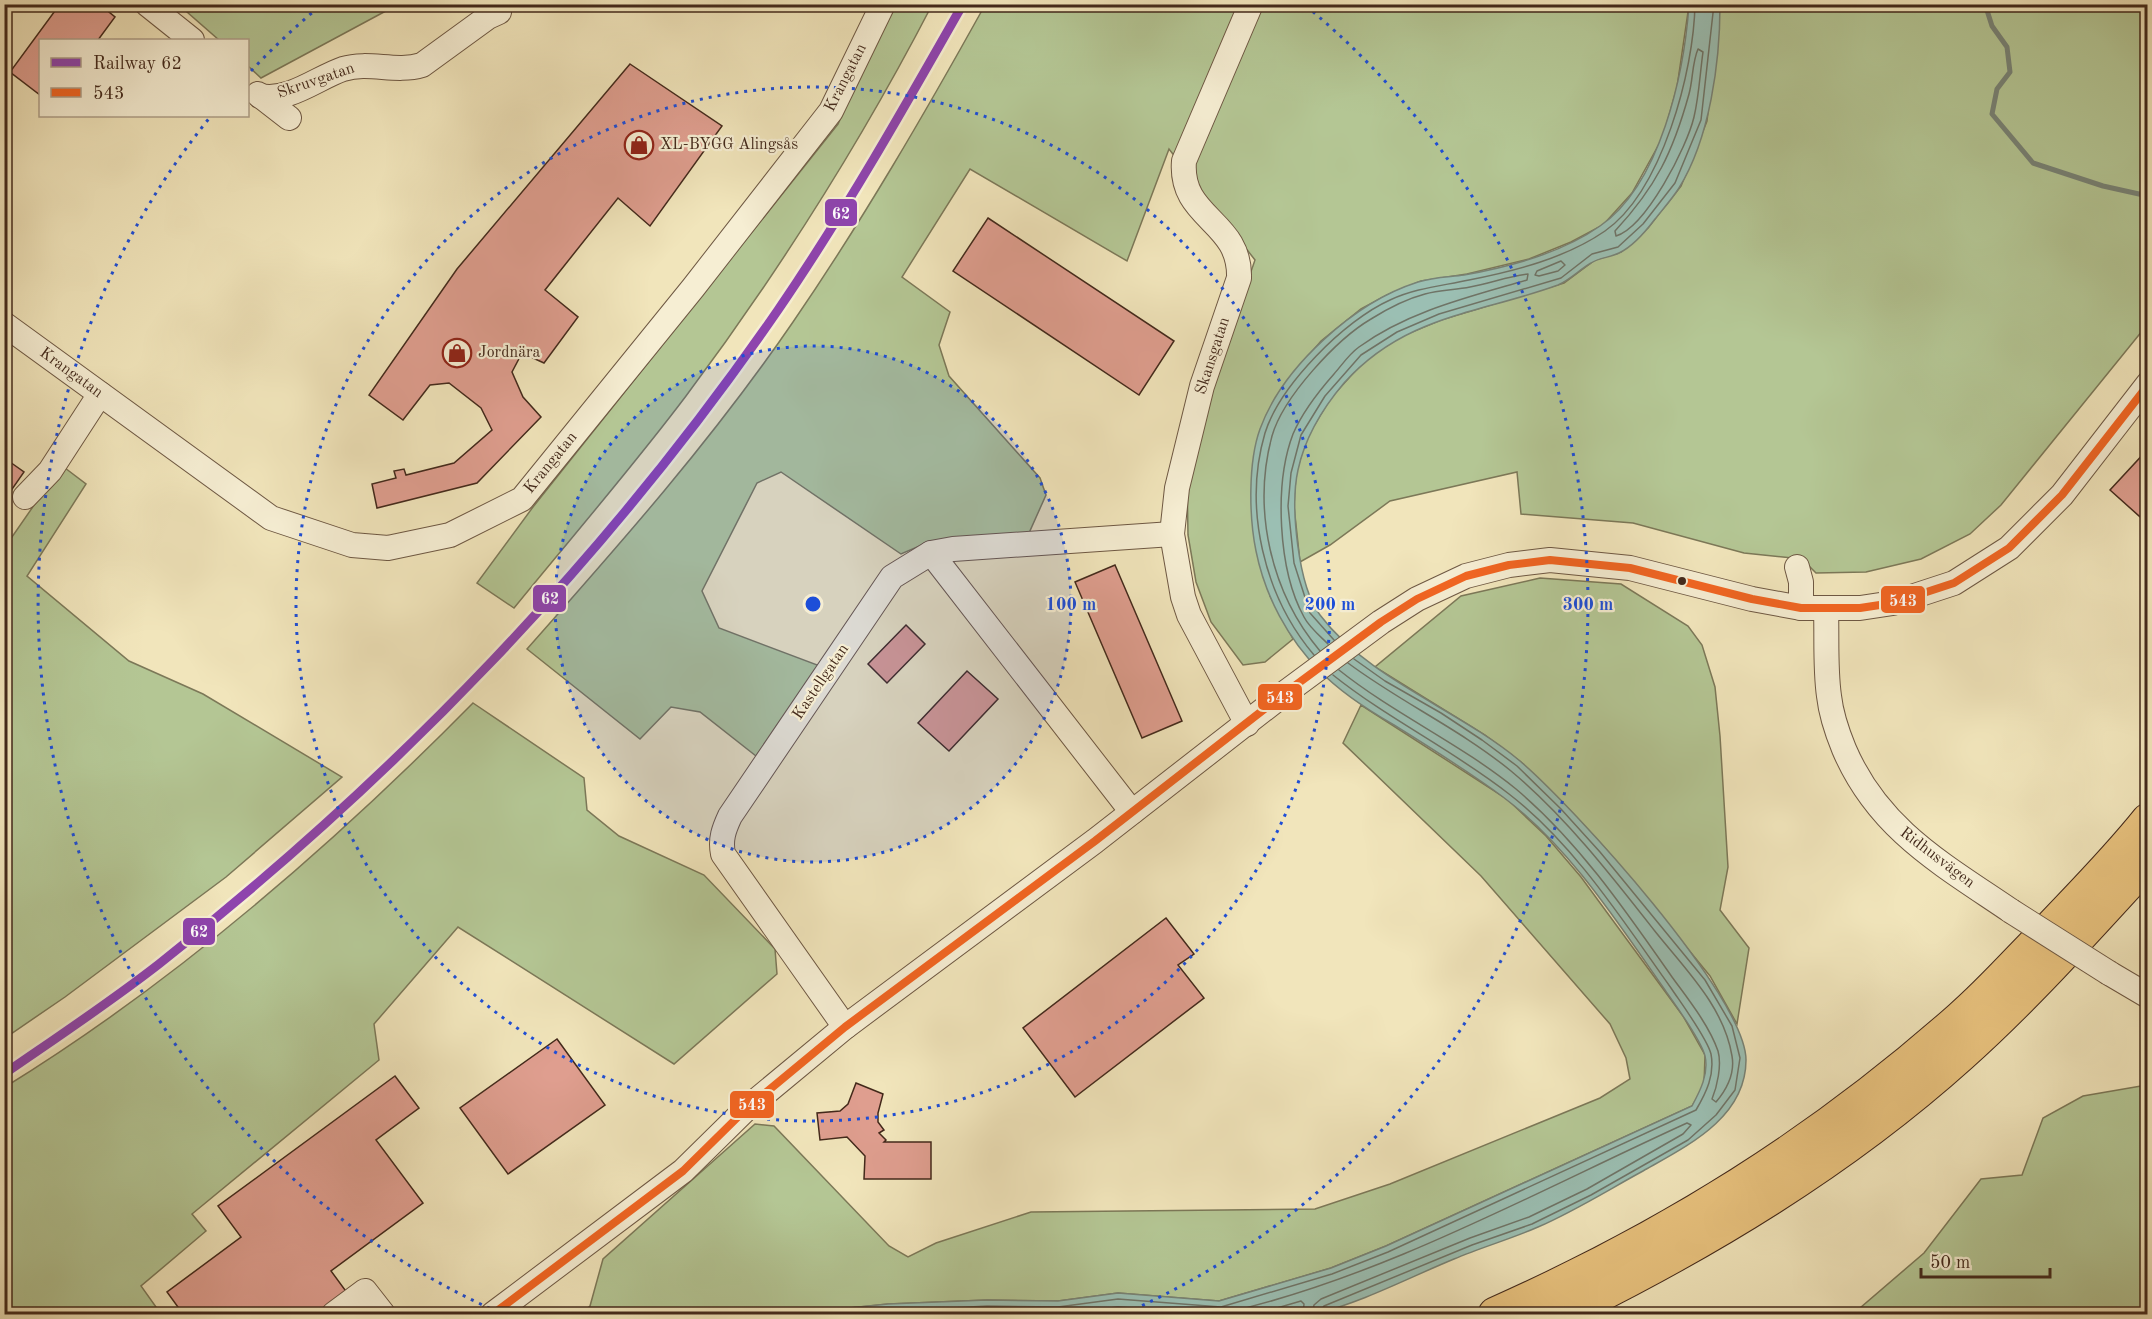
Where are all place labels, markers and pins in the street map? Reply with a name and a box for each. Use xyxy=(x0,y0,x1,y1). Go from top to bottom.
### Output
shop icon: XL-BYGG Alingsås xyxy=(623,129,655,161)
place label: XL-BYGG Alingsås xyxy=(660,137,798,153)
shop icon: Jordnära xyxy=(441,337,473,369)
place label: Jordnära xyxy=(478,345,541,361)
unlabelled marker xyxy=(1676,575,1688,587)
centre of rings xyxy=(803,594,823,614)

